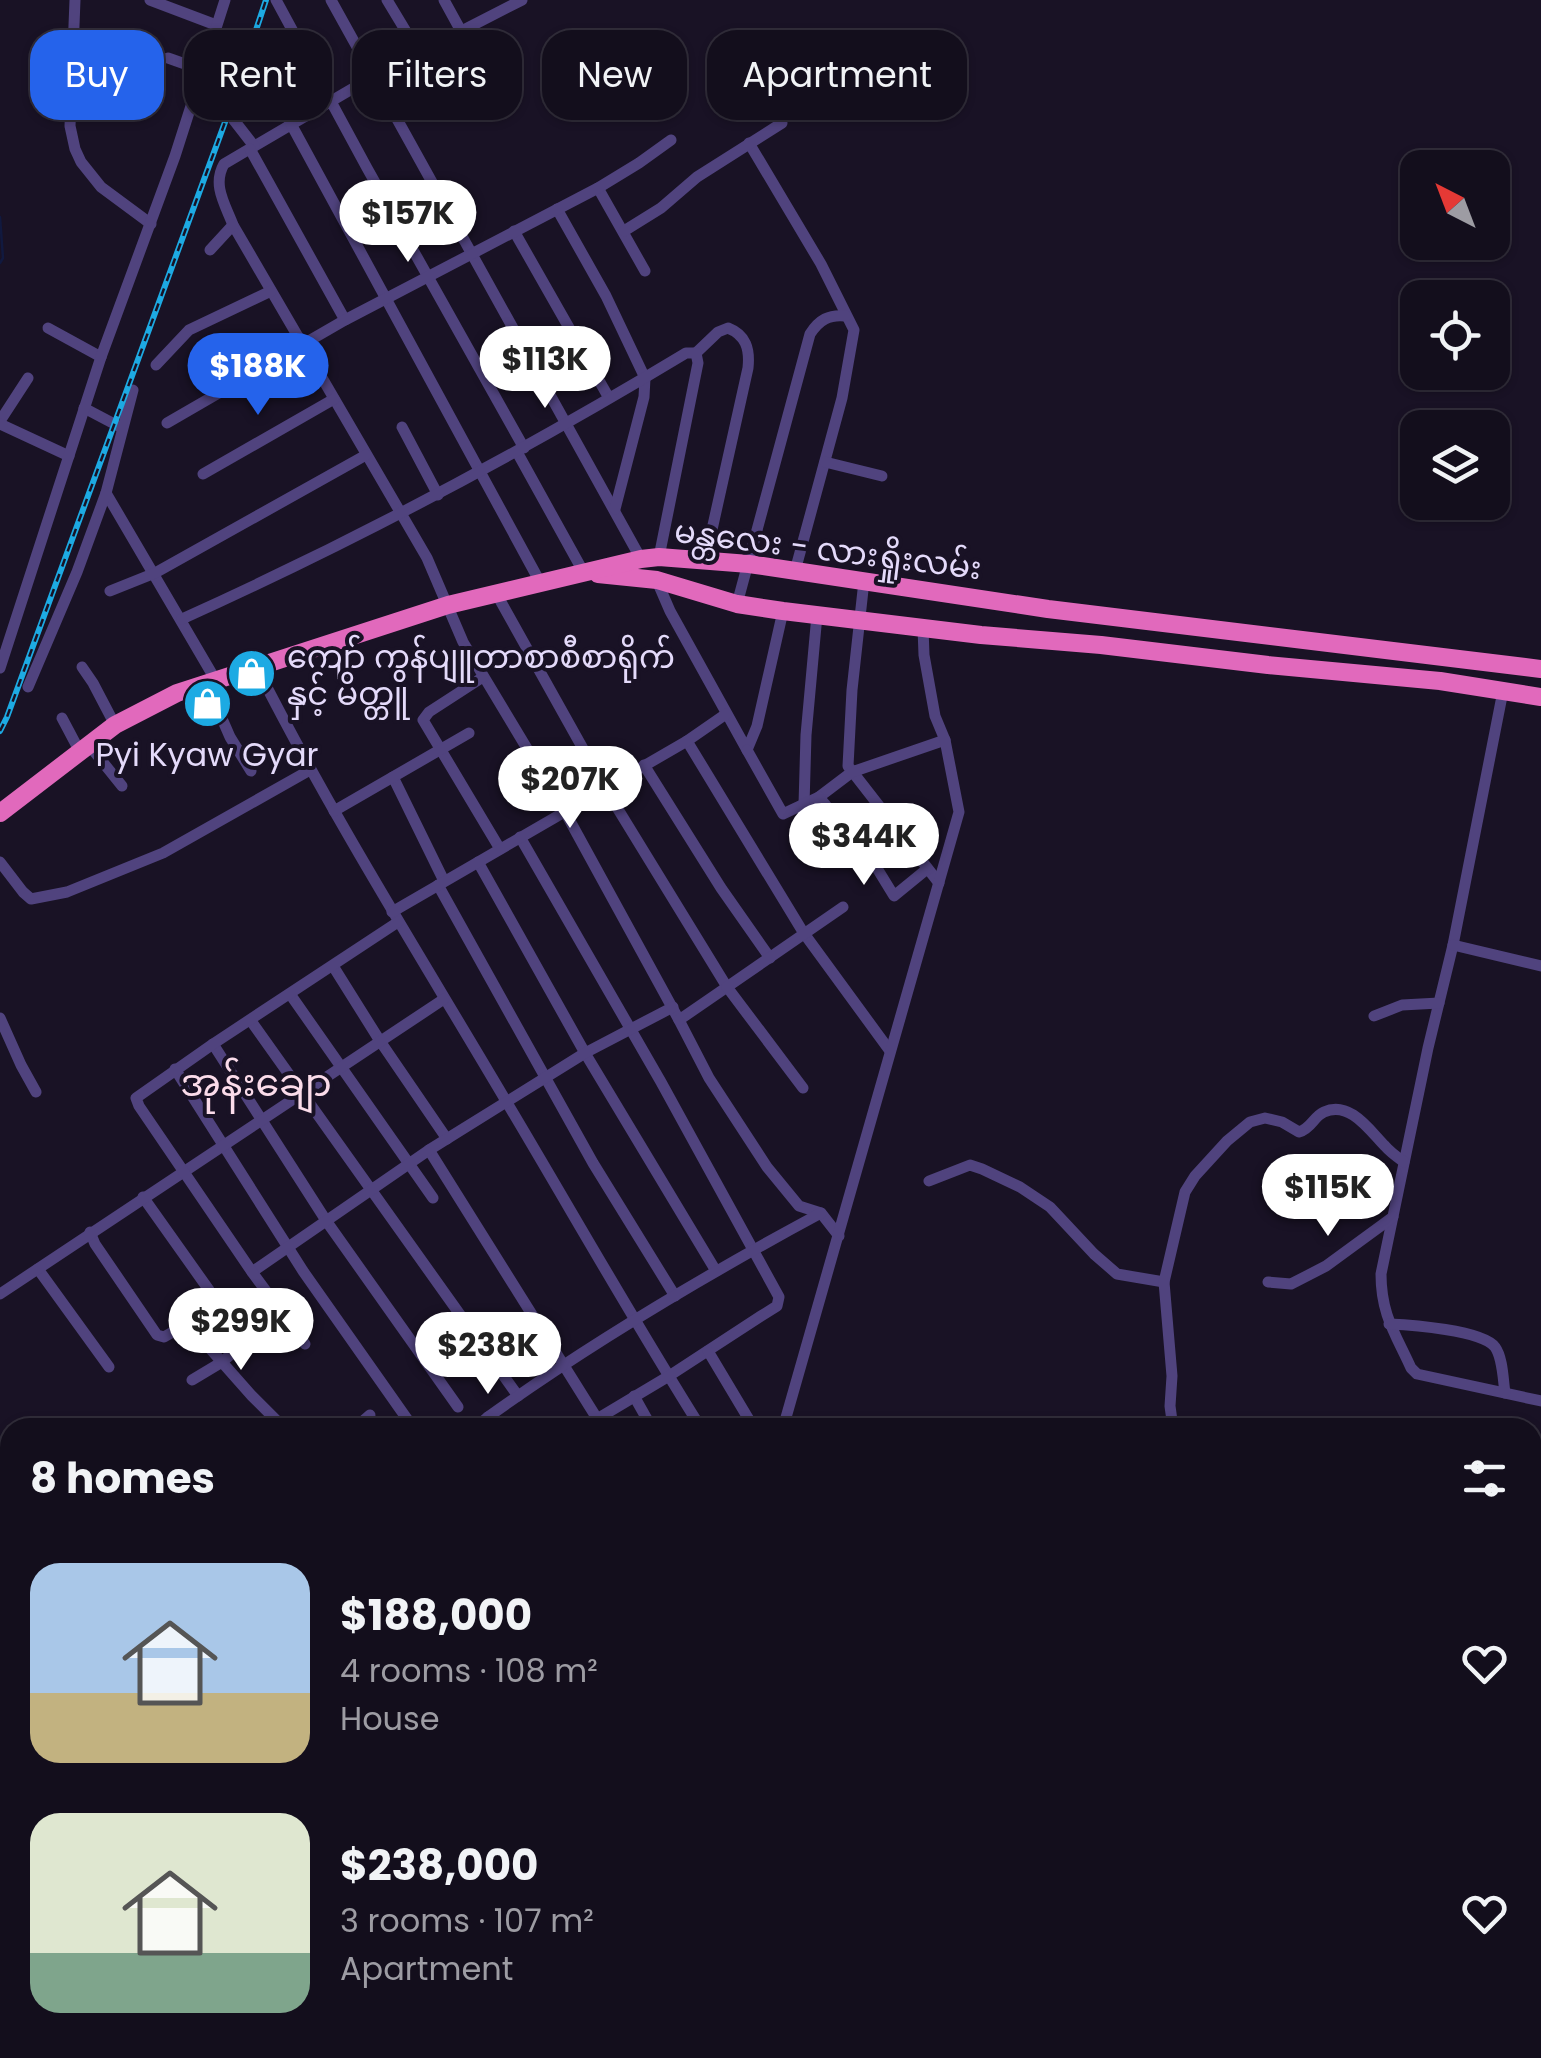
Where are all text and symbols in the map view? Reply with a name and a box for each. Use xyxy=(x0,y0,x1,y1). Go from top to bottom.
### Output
chip: Buy xyxy=(30,30,164,120)
chip: Rent xyxy=(184,30,332,120)
chip: Filters xyxy=(352,30,522,120)
chip: New xyxy=(542,30,687,120)
chip: Apartment xyxy=(707,30,967,120)
north arrow xyxy=(1400,150,1510,260)
map controls xyxy=(1400,150,1510,520)
pin: $157K xyxy=(338,180,478,265)
text: $157K xyxy=(361,190,455,235)
button: locate xyxy=(1400,280,1510,390)
pin: $113K xyxy=(475,326,615,411)
pin: $188K xyxy=(188,333,328,418)
text: $113K xyxy=(502,336,588,381)
text: $188K xyxy=(210,343,306,388)
button: layers xyxy=(1400,410,1510,520)
street label: မန္တလေး - လားရှိုးလမ်း xyxy=(671,508,984,594)
place label: ကျော် ကွန်ပျူတာစာစီစာရိုက် နှင့် မိတ္တူ xyxy=(287,634,675,720)
shop icon: ကျော် ကွန်ပျူတာစာစီစာရိုက် နှင့် မိတ္တူ xyxy=(226,648,278,700)
shop icon: Pyi Kyaw Gyar xyxy=(181,678,233,730)
place label: Pyi Kyaw Gyar xyxy=(95,732,319,777)
pin: $207K xyxy=(500,746,640,831)
text: $207K xyxy=(520,756,620,801)
pin: $344K xyxy=(794,803,934,888)
text: $344K xyxy=(811,813,917,858)
district label: အုန်းချော xyxy=(180,1056,332,1114)
pin: $115K xyxy=(1258,1154,1398,1239)
text: $115K xyxy=(1284,1164,1372,1209)
pin: $299K xyxy=(171,1288,311,1373)
text: $299K xyxy=(191,1298,292,1343)
pin: $238K xyxy=(418,1312,558,1397)
text: $238K xyxy=(437,1322,539,1367)
text: 8 homes xyxy=(30,1449,215,1508)
icon: filters xyxy=(1457,1451,1512,1506)
text: $188,000 xyxy=(340,1586,532,1645)
icon: home xyxy=(110,1603,230,1723)
icon: heart xyxy=(1457,1636,1512,1691)
text: 4 rooms · 108 m² xyxy=(340,1648,598,1693)
text: House xyxy=(340,1696,440,1741)
text: $238,000 xyxy=(340,1836,538,1895)
icon: home xyxy=(110,1853,230,1973)
icon: heart xyxy=(1457,1886,1512,1941)
text: 3 rooms · 107 m² xyxy=(340,1898,594,1943)
text: Apartment xyxy=(340,1946,513,1991)

